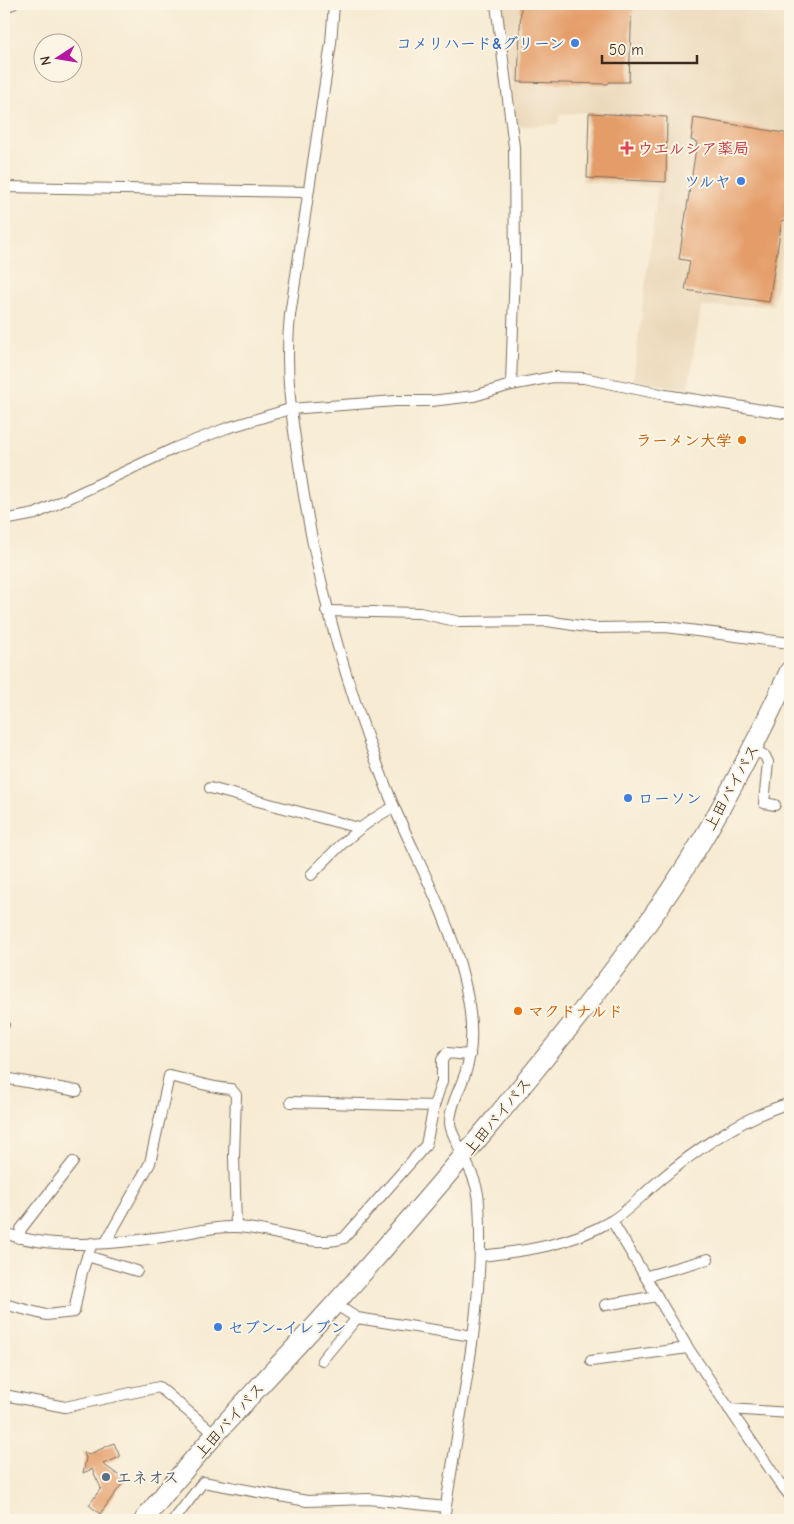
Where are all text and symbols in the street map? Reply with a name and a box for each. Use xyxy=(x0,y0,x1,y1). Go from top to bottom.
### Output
north arrow xyxy=(32,32,82,82)
scale bar xyxy=(602,32,696,64)
place label: コメリハード&グリーン xyxy=(396,35,565,53)
marker: コメリハード&グリーン xyxy=(569,37,581,49)
text: 50 m xyxy=(609,41,644,59)
text: N xyxy=(37,54,55,67)
place label: ウエルシア薬局 xyxy=(637,140,749,158)
marker: ウエルシア薬局 xyxy=(621,142,633,154)
place label: ツルヤ xyxy=(684,173,731,191)
marker: ツルヤ xyxy=(735,175,747,187)
place label: ラーメン大学 xyxy=(636,432,732,450)
marker: ラーメン大学 xyxy=(736,434,748,446)
street label: 上田バイパス xyxy=(701,741,763,834)
place label: ローソン xyxy=(638,790,702,808)
marker: ローソン xyxy=(622,792,634,804)
place label: マクドナルド xyxy=(528,1003,623,1021)
marker: マクドナルド xyxy=(512,1005,524,1017)
street label: 上田バイパス xyxy=(460,1074,535,1159)
place label: セブン-イレブン xyxy=(228,1319,347,1337)
marker: セブン-イレブン xyxy=(212,1321,224,1333)
street label: 上田バイパス xyxy=(191,1379,268,1462)
place label: エネオス xyxy=(116,1469,179,1487)
marker: エネオス xyxy=(100,1471,112,1483)

